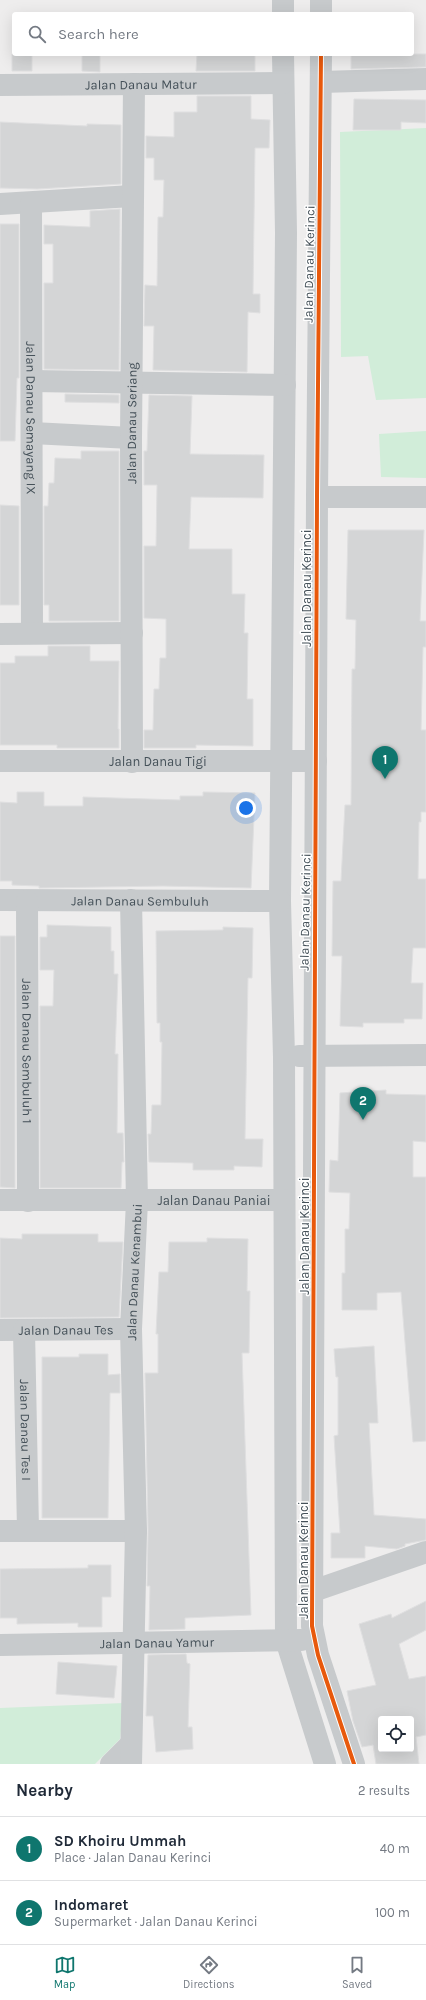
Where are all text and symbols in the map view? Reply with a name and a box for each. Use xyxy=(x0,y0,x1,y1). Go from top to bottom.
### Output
search box xyxy=(12,12,414,56)
icon: search xyxy=(26,23,48,45)
text: Search here xyxy=(58,25,139,43)
street label: Jalan Danau Matur xyxy=(85,76,197,92)
street label: Jalan Danau Kerinci xyxy=(300,205,318,323)
street label: Jalan Danau Semayang IX xyxy=(24,341,39,495)
street label: Jalan Danau Seriang xyxy=(123,362,139,484)
street label: Jalan Danau Kerinci xyxy=(299,529,314,647)
pin: 1 xyxy=(372,746,398,779)
street label: Jalan Danau Tigi xyxy=(109,754,207,769)
your location xyxy=(236,798,256,818)
street label: Jalan Danau Kerinci xyxy=(296,853,314,971)
street label: Jalan Danau Sembuluh xyxy=(71,893,209,908)
street label: Jalan Danau Sembuluh 1 xyxy=(20,978,35,1124)
pin: 2 xyxy=(350,1087,376,1120)
street label: Jalan Danau Kerinci xyxy=(297,1177,312,1295)
street label: Jalan Danau Paniai xyxy=(157,1193,271,1208)
street label: Jalan Danau Kenambui xyxy=(123,1203,144,1341)
street label: Jalan Danau Tes xyxy=(18,1322,114,1337)
street label: Jalan Danau Tes I xyxy=(17,1379,35,1481)
street label: Jalan Danau Kerinci xyxy=(296,1501,311,1619)
street label: Jalan Danau Yamur xyxy=(100,1634,215,1651)
map controls xyxy=(378,1716,414,1752)
button: locate xyxy=(378,1716,414,1752)
text: Nearby xyxy=(16,1780,73,1800)
text: 2 results xyxy=(358,1783,410,1798)
text: SD Khoiru Ummah xyxy=(54,1832,186,1850)
text: 1 xyxy=(27,1841,31,1856)
text: 40 m xyxy=(380,1841,410,1856)
text: Place · Jalan Danau Kerinci xyxy=(54,1850,211,1865)
text: Indomaret xyxy=(54,1896,128,1914)
text: 2 xyxy=(25,1905,33,1920)
text: 100 m xyxy=(375,1905,410,1920)
text: Supermarket · Jalan Danau Kerinci xyxy=(54,1914,258,1929)
tab: Map xyxy=(54,1954,76,1991)
tab: Directions xyxy=(183,1954,235,1991)
tab: Saved xyxy=(342,1954,372,1991)

